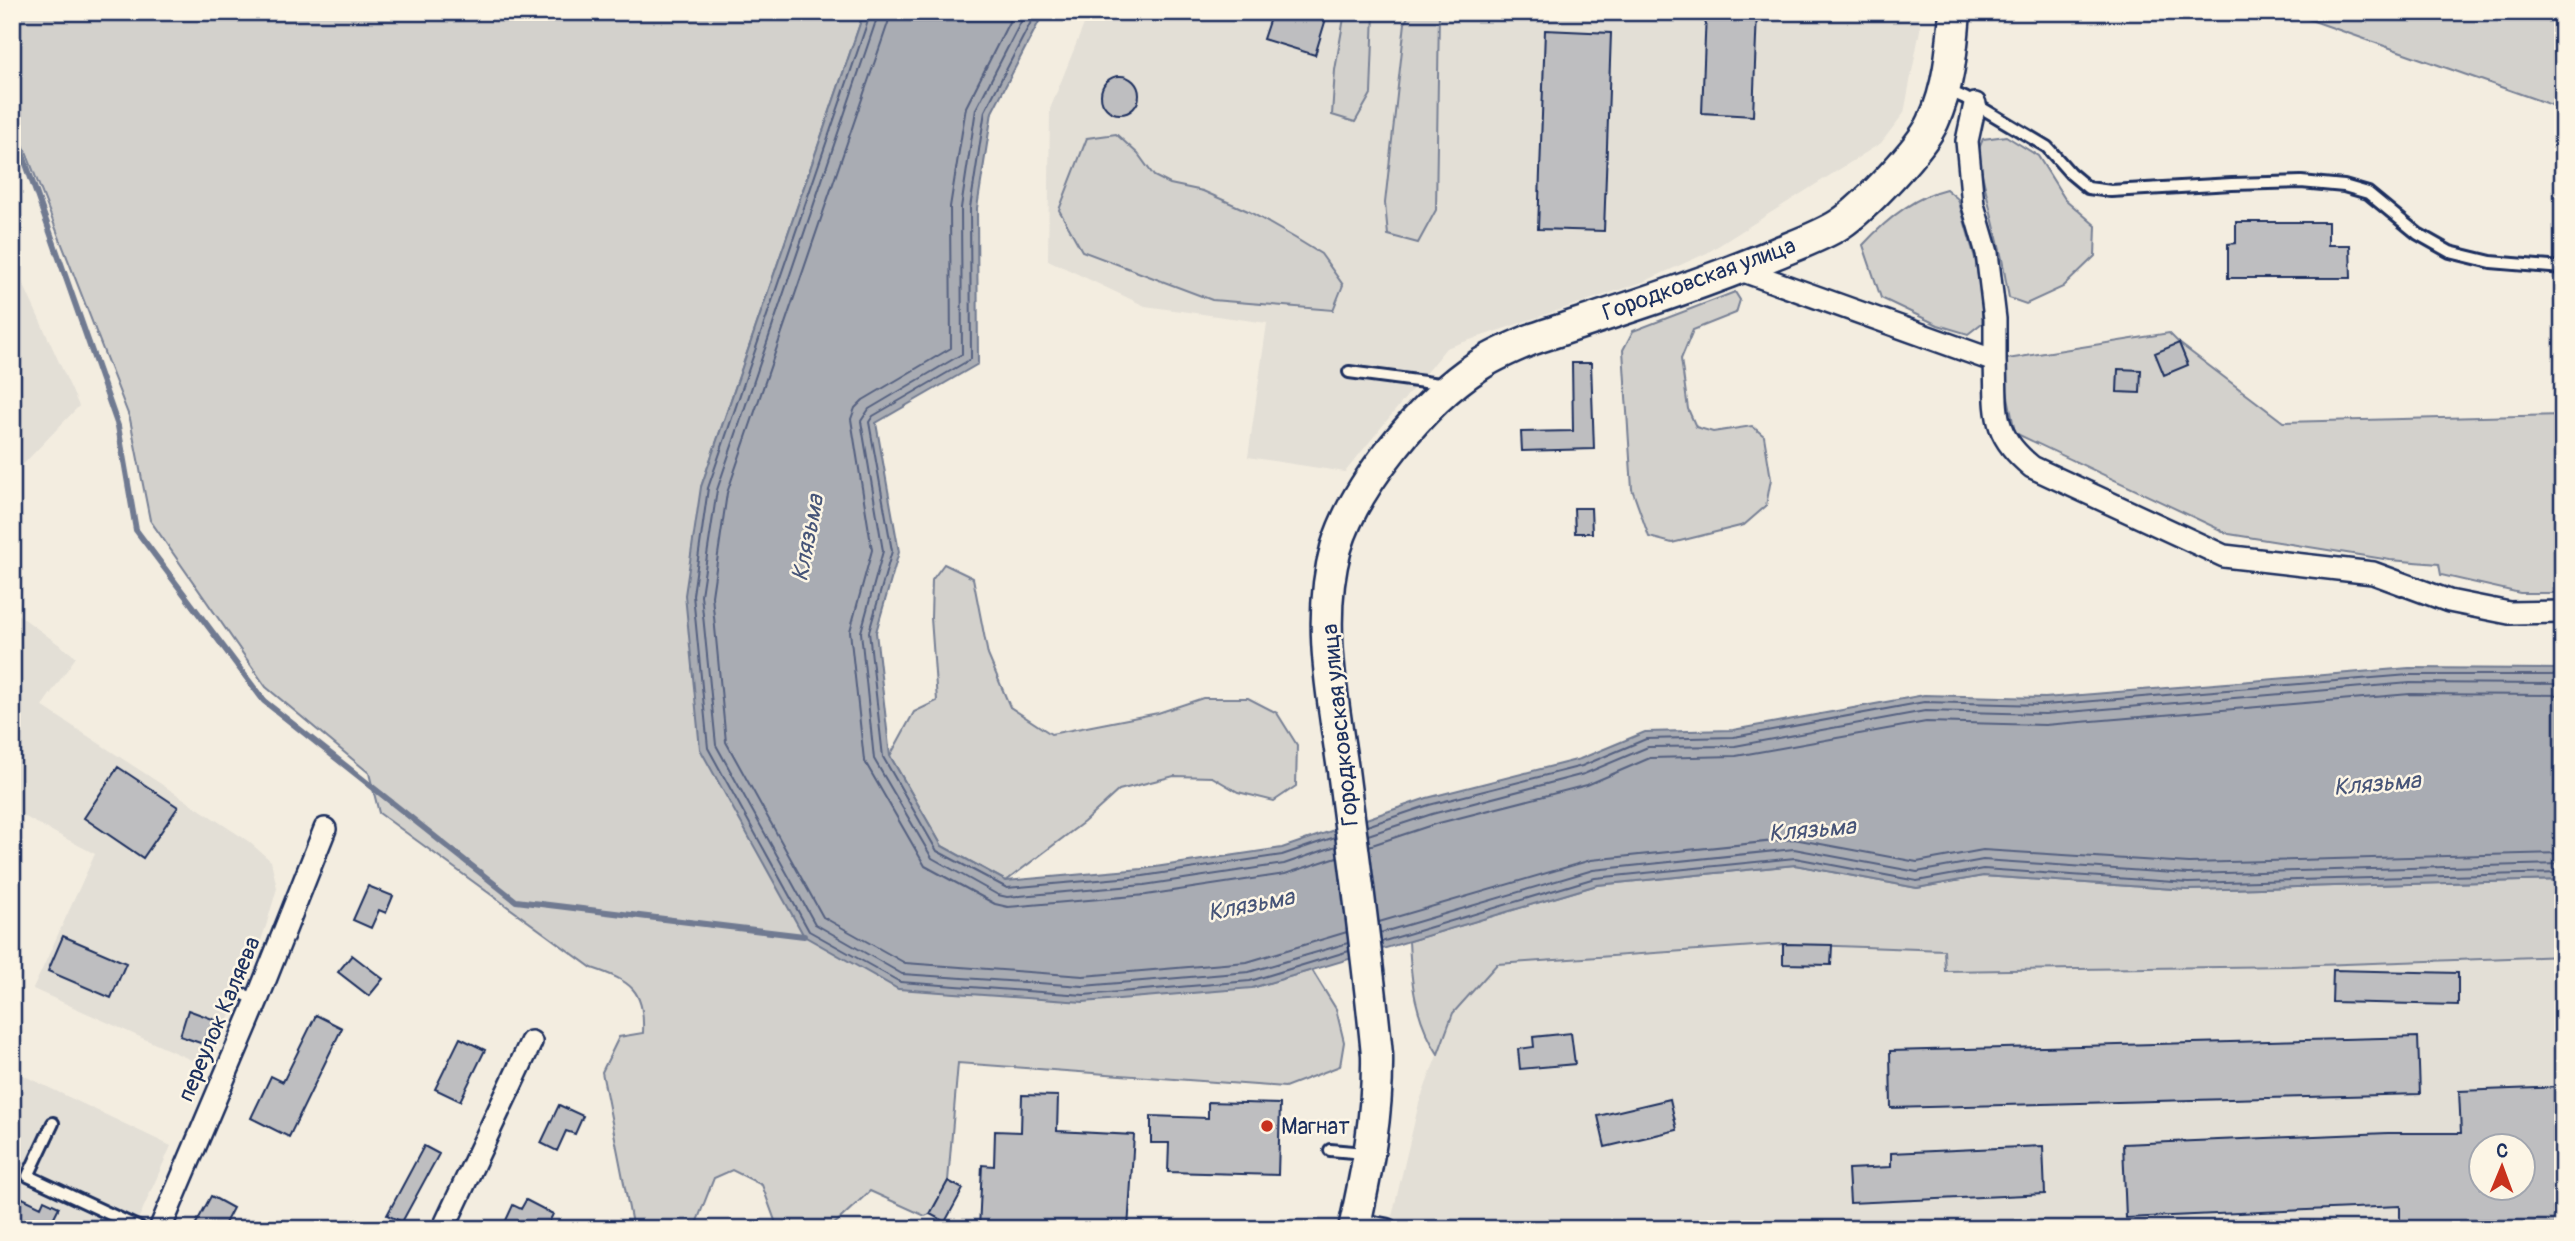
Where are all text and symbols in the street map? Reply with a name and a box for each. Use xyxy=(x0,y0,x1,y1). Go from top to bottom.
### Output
street label: Городковская улица xyxy=(1599,231,1799,327)
water label: Клязьма xyxy=(785,491,831,584)
street label: Городковская улица xyxy=(1315,622,1365,828)
water label: Клязьма xyxy=(2332,766,2424,802)
water label: Клязьма xyxy=(1767,812,1859,848)
water label: Клязьма xyxy=(1205,882,1298,928)
street label: переулок Каляева xyxy=(171,932,267,1106)
place label: Магнат xyxy=(1281,1112,1350,1141)
marker: Магнат xyxy=(1259,1118,1275,1134)
north arrow xyxy=(2466,1132,2536,1202)
text: С xyxy=(2496,1139,2509,1163)

